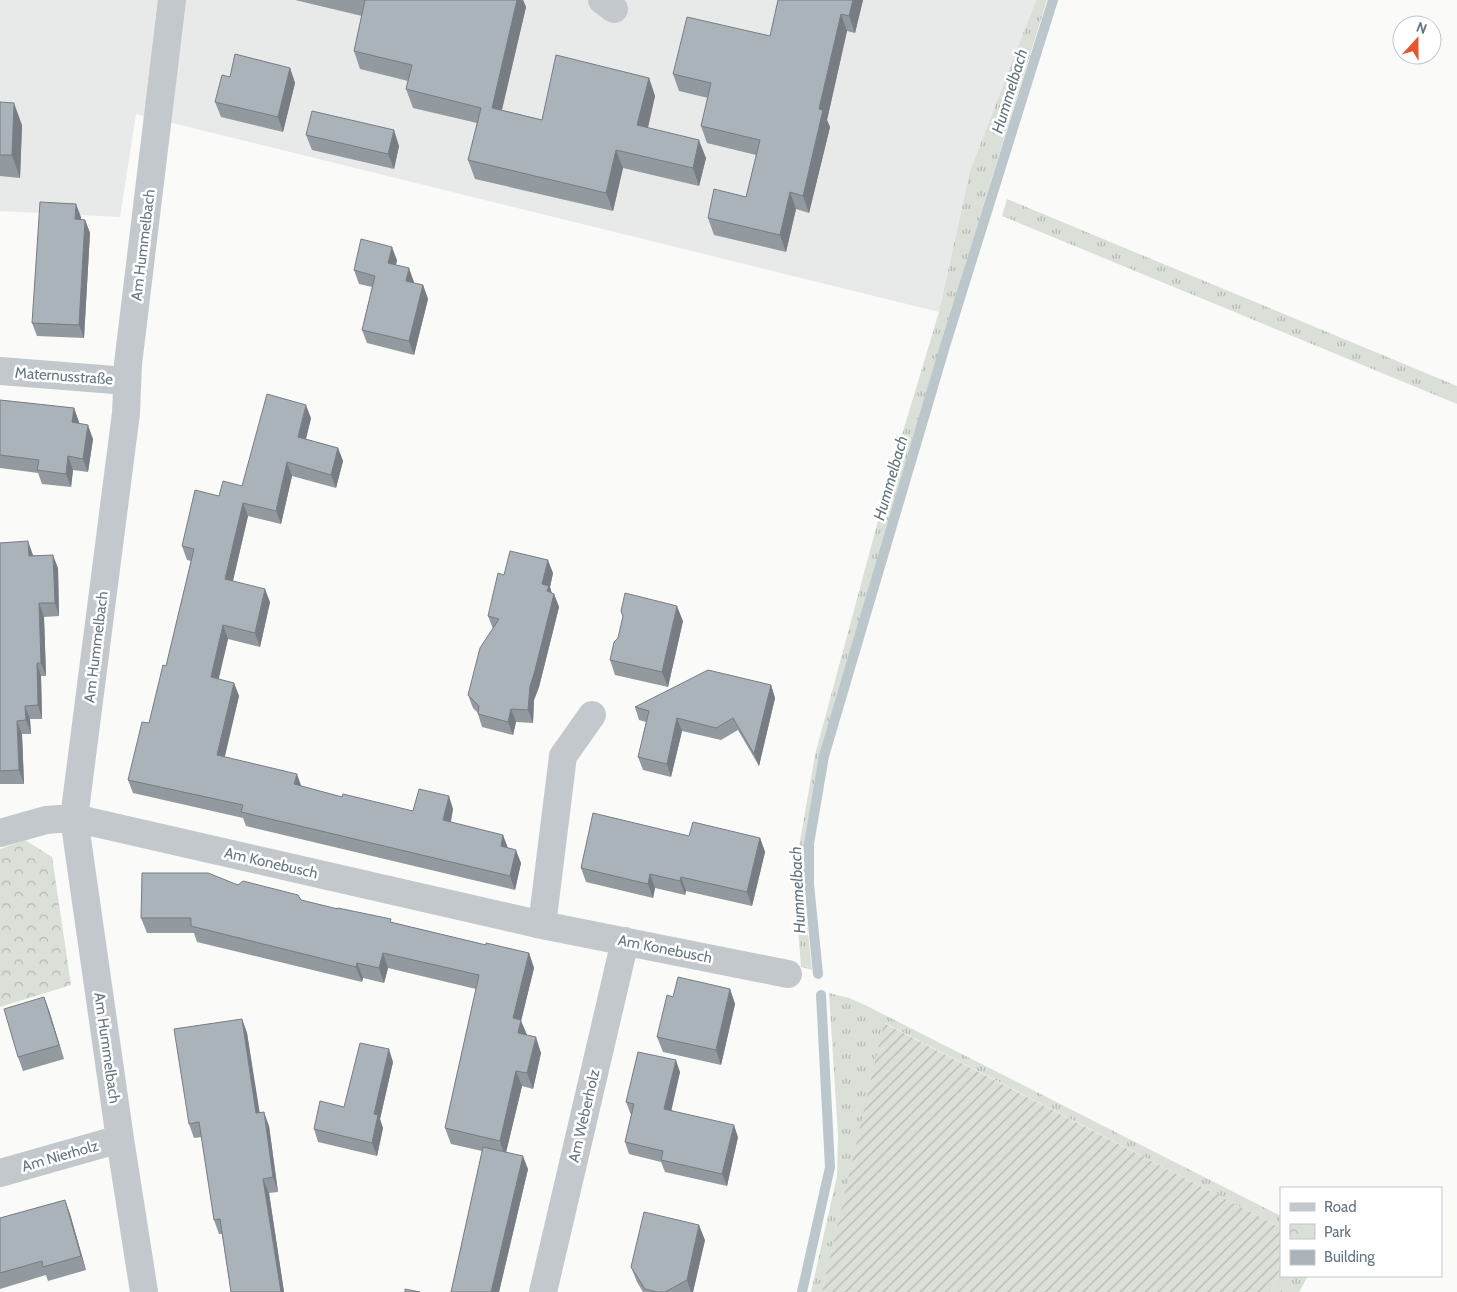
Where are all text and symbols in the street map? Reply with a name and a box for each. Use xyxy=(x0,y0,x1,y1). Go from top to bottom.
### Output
north arrow xyxy=(1392,15,1442,65)
text: N xyxy=(1414,18,1430,38)
water label: Hummelbach xyxy=(988,47,1031,136)
street label: Am Hummelbach xyxy=(127,188,159,302)
street label: Maternusstraße xyxy=(14,364,114,388)
water label: Hummelbach xyxy=(869,434,912,523)
street label: Am Hummelbach xyxy=(80,590,112,704)
street label: Am Konebusch xyxy=(222,843,320,883)
water label: Hummelbach xyxy=(786,846,809,934)
street label: Am Konebusch xyxy=(616,931,714,967)
street label: Am Hummelbach xyxy=(90,991,124,1105)
street label: Am Weberholz xyxy=(565,1068,603,1164)
street label: Am Nierholz xyxy=(20,1136,100,1176)
legend xyxy=(1280,1187,1442,1277)
text: Road xyxy=(1324,1198,1357,1216)
text: Park xyxy=(1324,1223,1351,1241)
text: Building xyxy=(1324,1248,1375,1266)

